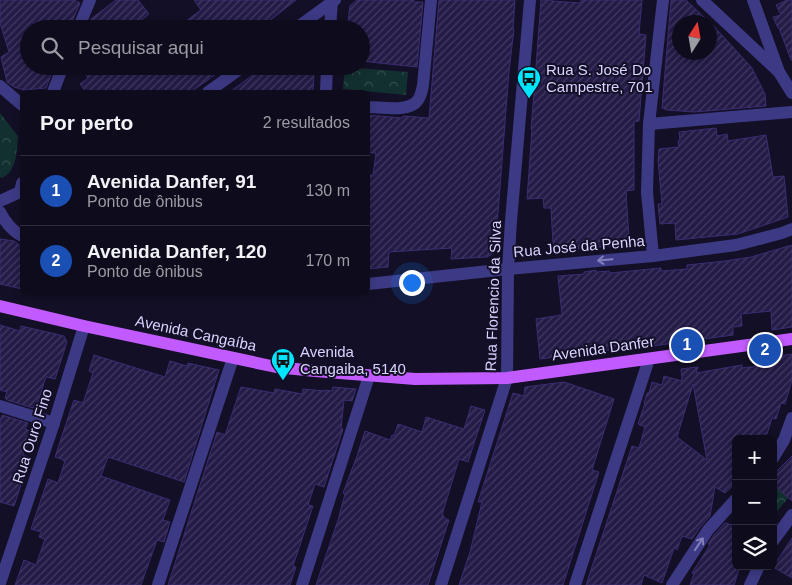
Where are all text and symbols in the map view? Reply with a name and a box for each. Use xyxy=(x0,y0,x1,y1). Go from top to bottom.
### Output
north arrow xyxy=(672,15,717,60)
search box xyxy=(20,20,370,75)
icon: search xyxy=(38,34,66,62)
text: Pesquisar aqui xyxy=(78,37,204,58)
place label: Rua S. José Do Campestre, 701 xyxy=(546,61,653,95)
bus stop icon: Rua S. José Do Campestre, 701 xyxy=(516,65,542,99)
text: Por perto xyxy=(40,111,133,134)
text: 2 resultados xyxy=(263,114,350,131)
text: Avenida Danfer, 91 xyxy=(87,171,256,192)
text: 1 xyxy=(52,182,60,199)
text: 130 m xyxy=(306,182,350,199)
text: Ponto de ônibus xyxy=(87,193,203,210)
street label: Rua Florencio da Silva xyxy=(482,220,504,372)
street label: Rua José da Penha xyxy=(513,232,646,260)
text: Avenida Danfer, 120 xyxy=(87,241,267,262)
text: 2 xyxy=(52,252,60,269)
text: 170 m xyxy=(306,252,350,269)
one-way arrow xyxy=(597,256,613,265)
text: Ponto de ônibus xyxy=(87,263,203,280)
your location xyxy=(399,270,425,296)
street label: Avenida Cangaíba xyxy=(134,312,259,354)
pin: 1 xyxy=(671,326,703,364)
pin: 2 xyxy=(749,331,781,369)
street label: Avenida Danfer xyxy=(551,332,655,364)
place label: Avenida Cangaiba, 5140 xyxy=(300,343,406,377)
bus stop icon: Avenida Cangaiba, 5140 xyxy=(270,347,296,381)
street label: Rua Ouro Fino xyxy=(9,387,55,485)
map controls xyxy=(732,435,777,570)
button: + xyxy=(732,435,777,480)
button: − xyxy=(732,480,777,525)
button: layers xyxy=(732,525,777,570)
one-way arrow xyxy=(693,537,704,551)

